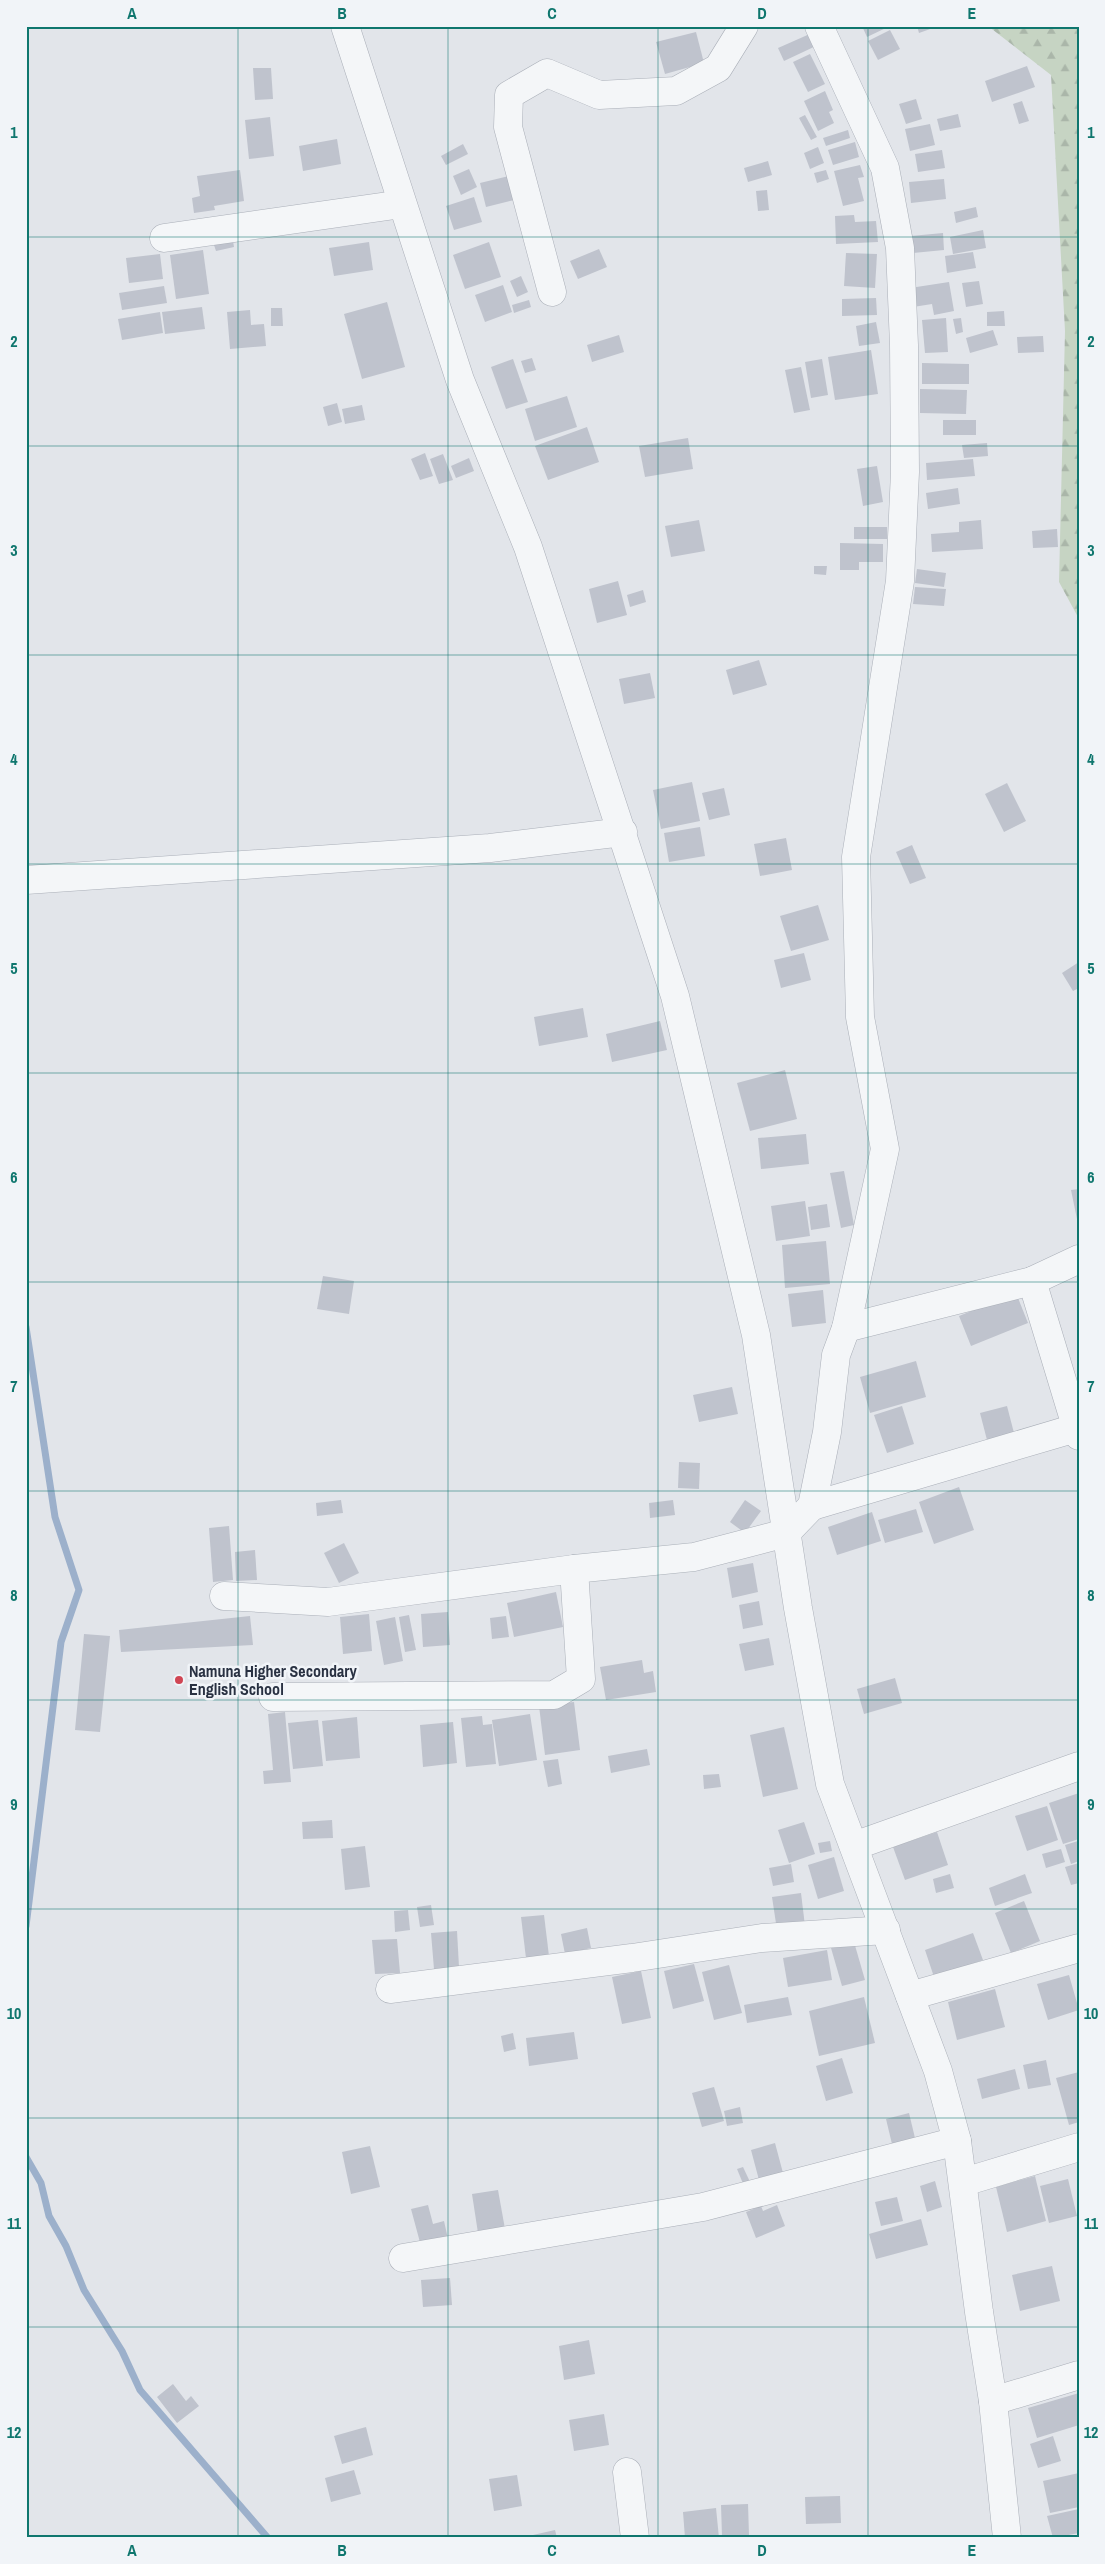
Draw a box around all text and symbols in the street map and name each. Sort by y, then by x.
text: A [127,2,137,24]
text: B [337,2,347,24]
text: C [547,2,557,24]
text: D [757,2,767,24]
text: E [968,2,977,24]
text: 1 [10,121,18,143]
text: 1 [1087,121,1095,143]
text: 2 [10,330,18,352]
text: 2 [1087,330,1095,352]
text: 3 [10,539,18,561]
text: 3 [1087,539,1095,561]
text: 4 [10,748,18,770]
text: 4 [1087,748,1095,770]
text: 5 [10,957,18,979]
text: 5 [1087,957,1095,979]
text: 6 [10,1166,18,1188]
text: 6 [1087,1166,1095,1188]
text: 7 [10,1375,18,1397]
text: 7 [1087,1375,1095,1397]
text: 8 [10,1584,18,1606]
text: 8 [1087,1584,1095,1606]
place label: Namuna Higher Secondary English School [189,1660,357,1700]
marker: Namuna Higher Secondary English School [173,1674,185,1686]
text: 9 [10,1793,18,1815]
text: 9 [1087,1793,1095,1815]
text: 10 [7,2002,21,2024]
text: 10 [1084,2002,1098,2024]
text: 11 [7,2212,22,2234]
text: 11 [1084,2212,1099,2234]
text: 12 [7,2421,21,2443]
text: 12 [1084,2421,1098,2443]
text: A [127,2539,137,2561]
text: B [337,2539,347,2561]
text: C [547,2539,557,2561]
text: D [757,2539,767,2561]
text: E [968,2539,977,2561]

